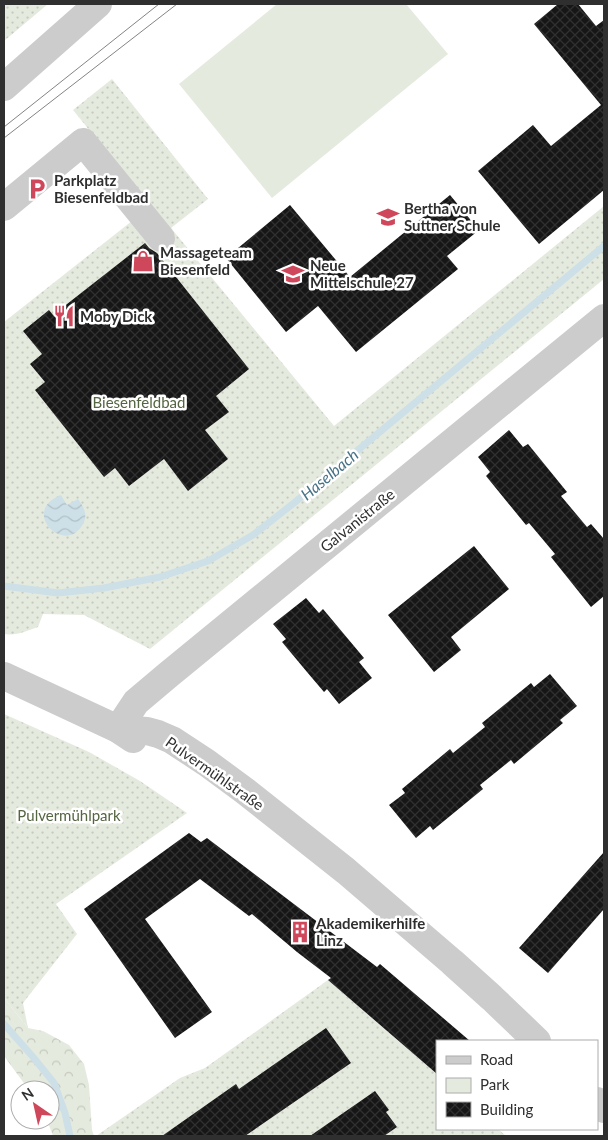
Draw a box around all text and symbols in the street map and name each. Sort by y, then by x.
place label: Parkplatz Biesenfeldbad [54,171,149,206]
parking icon: Parkplatz Biesenfeldbad [24,176,50,202]
place label: Bertha von Suttner Schule [404,199,501,234]
school or university icon: Bertha von Suttner Schule [375,204,401,230]
place label: Massageteam Biesenfeld [160,243,252,278]
shop icon: Massageteam Biesenfeld [130,248,156,274]
place label: Neue Mittelschule 27 [310,256,414,291]
school or university icon: Neue Mittelschule 27 [280,261,306,287]
restaurant icon: Moby Dick [51,303,77,329]
place label: Moby Dick [80,307,153,325]
park label: Biesenfeldbad [93,393,185,411]
water label: Haselbach [296,444,362,504]
street label: Galvanistraße [316,485,398,555]
street label: Pulvermühlstraße [162,732,268,814]
park label: Pulvermühlpark [17,806,121,824]
place label: Akademikerhilfe Linz [315,914,425,949]
building icon: Akademikerhilfe Linz [287,919,313,945]
legend [436,1040,598,1130]
text: Road [480,1050,513,1068]
text: Park [480,1075,510,1093]
north arrow [10,1080,60,1130]
text: N [18,1084,37,1104]
text: Building [480,1100,533,1118]

